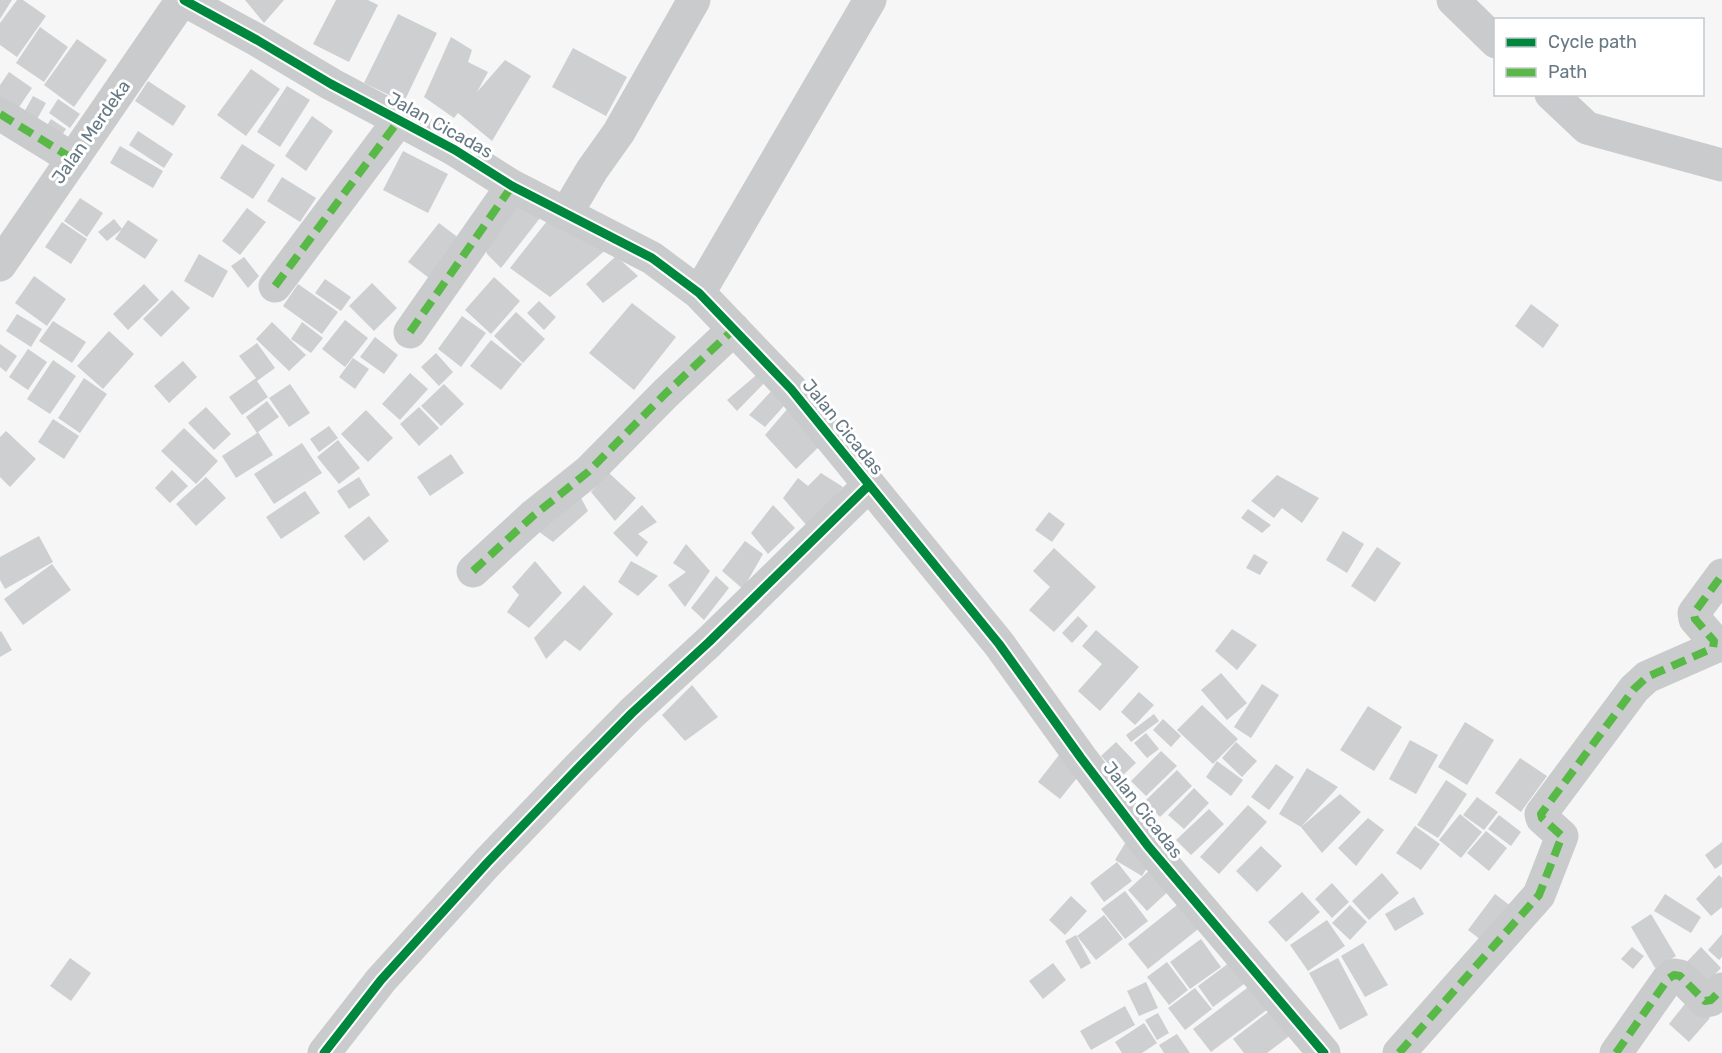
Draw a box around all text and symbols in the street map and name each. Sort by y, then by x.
legend [1494,18,1704,96]
text: Cycle path [1548,31,1637,53]
text: Path [1548,61,1587,83]
street label: Jalan Merdeka [47,76,135,188]
street label: Jalan Cicadas [384,87,496,163]
street label: Jalan Cicadas [798,375,888,479]
street label: Jalan Cicadas [1098,757,1188,863]

